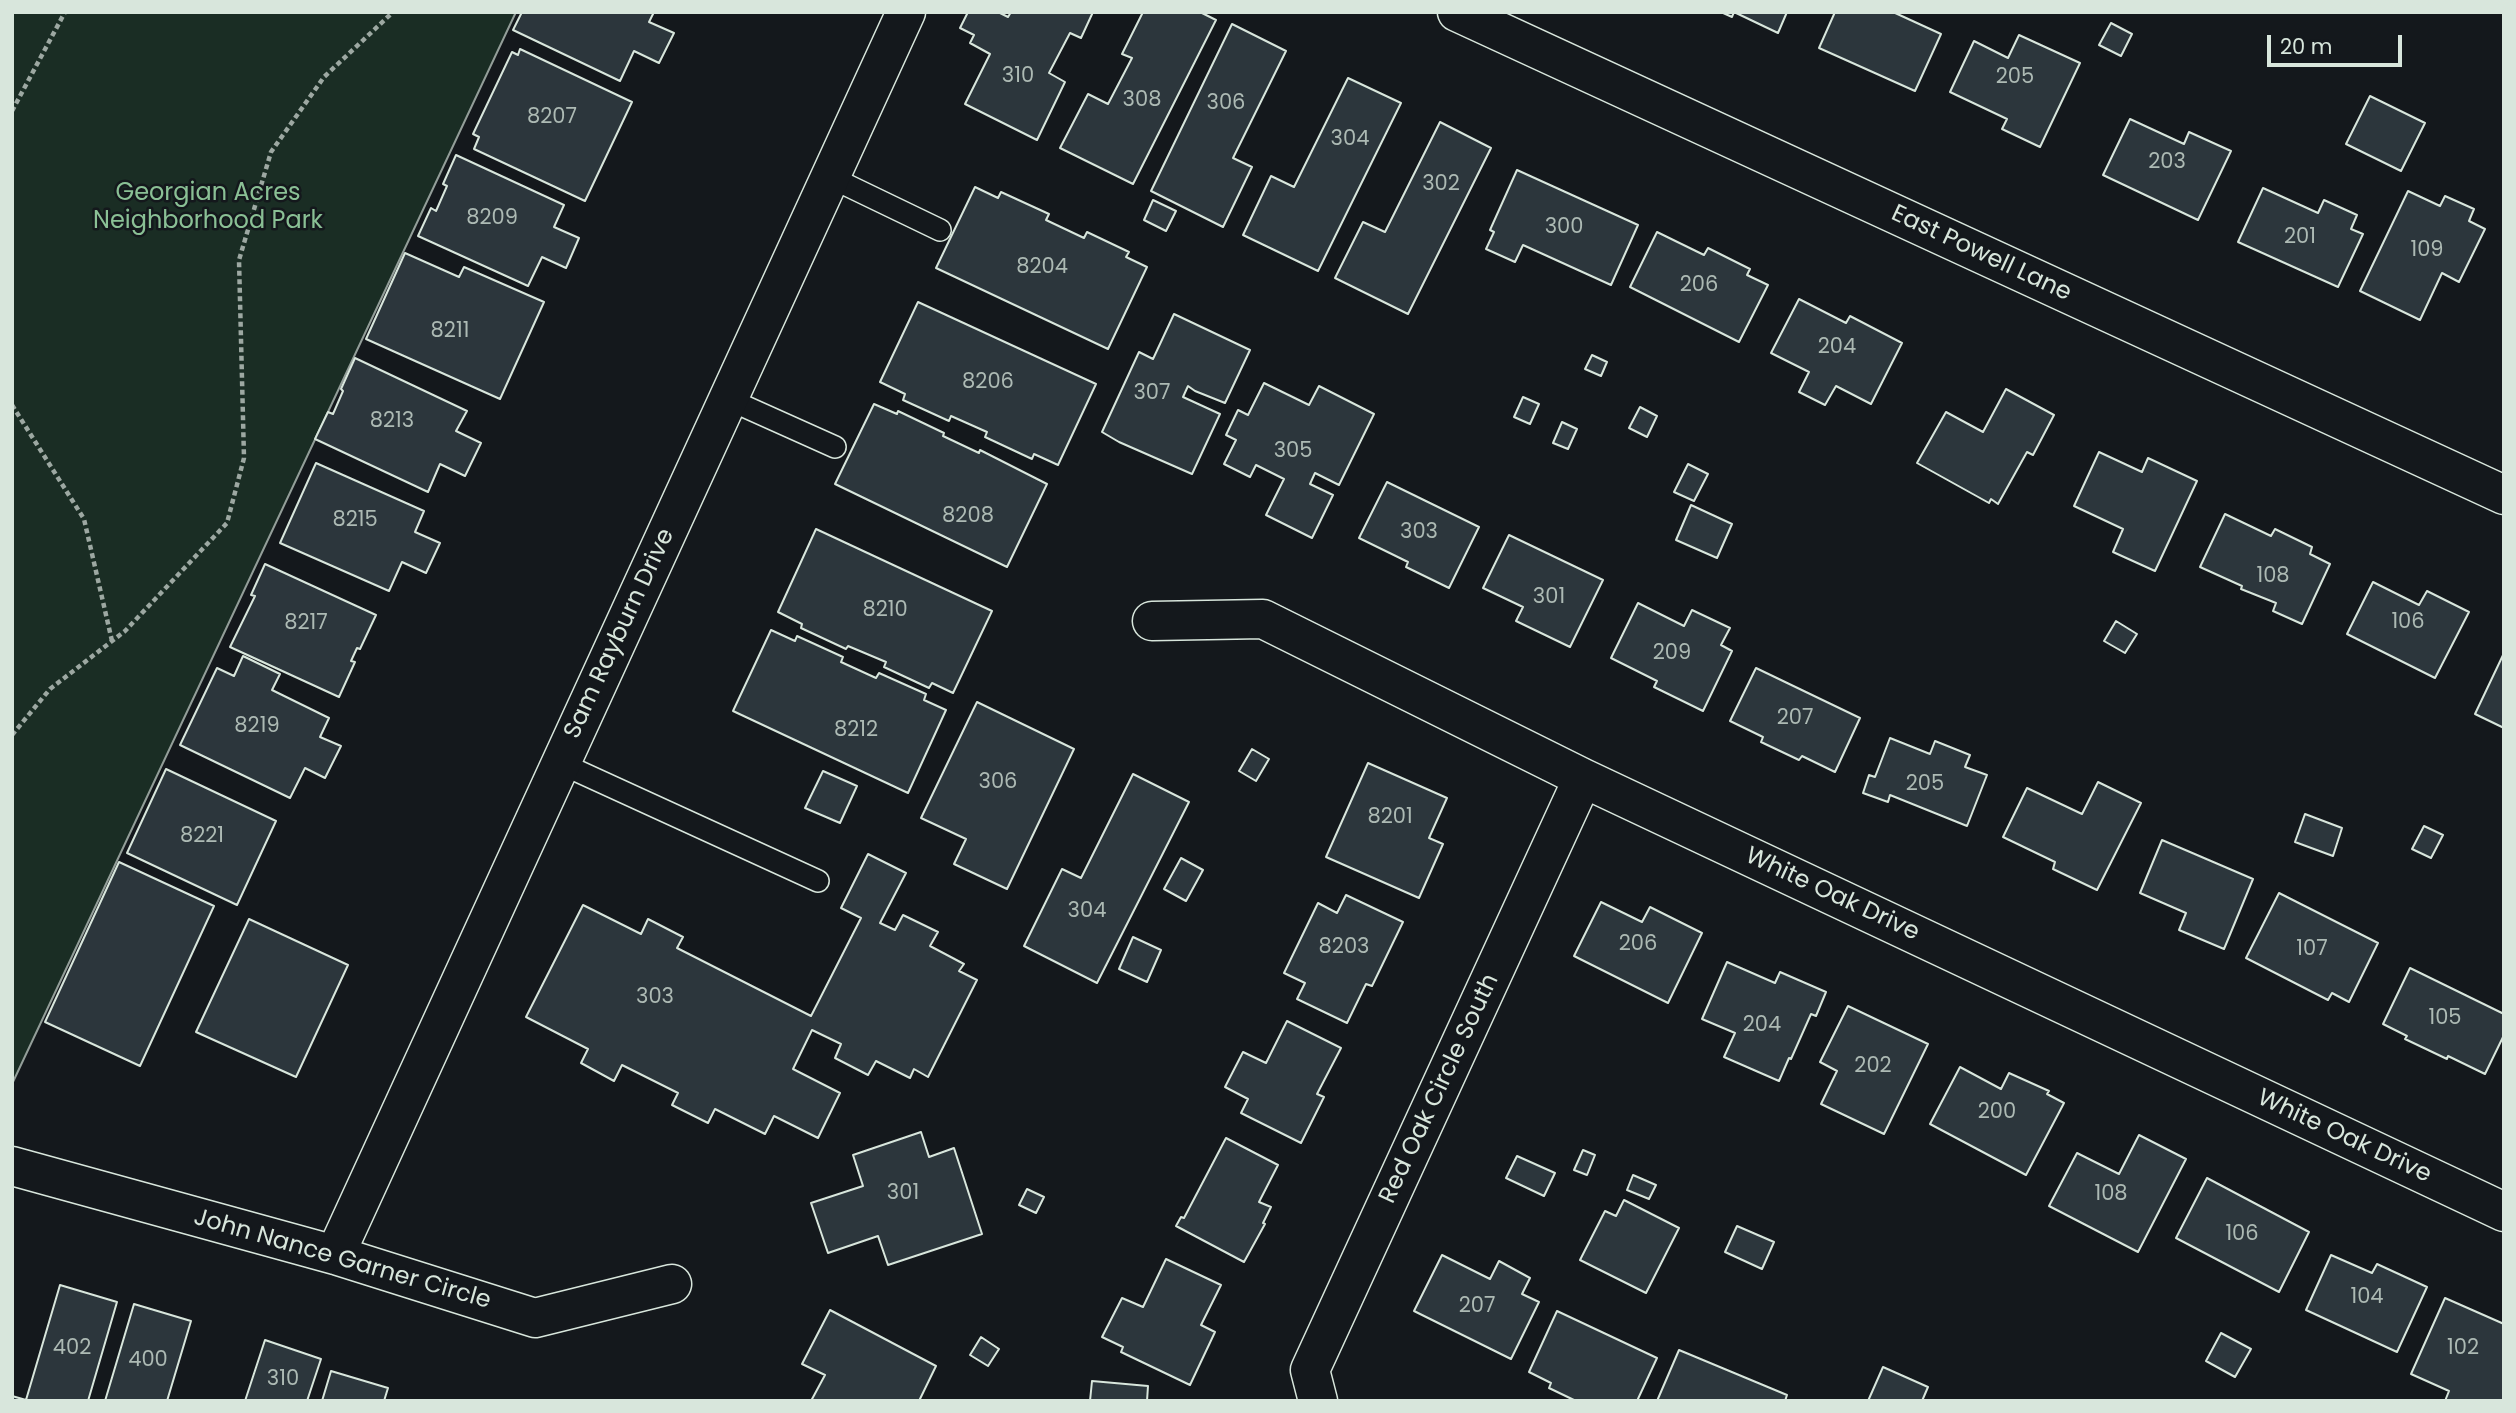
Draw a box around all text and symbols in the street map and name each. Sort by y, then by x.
scale bar [2271,21,2406,65]
text: 20 m [2280,32,2333,61]
house number: 310 [1002,64,1034,90]
house number: 205 [1996,65,2034,91]
house number: 308 [1123,88,1161,114]
house number: 306 [1207,91,1245,117]
house number: 8207 [527,105,577,131]
house number: 304 [1331,127,1369,153]
house number: 203 [2148,150,2186,176]
house number: 302 [1422,172,1460,198]
park label: Georgian Acres Neighborhood Park [93,180,323,236]
street label: East Powell Lane [1887,200,2075,308]
house number: 8209 [466,206,518,232]
house number: 300 [1545,215,1583,241]
house number: 201 [2284,225,2316,251]
house number: 109 [2410,238,2444,264]
house number: 8204 [1016,255,1068,281]
house number: 206 [1680,273,1718,299]
house number: 8211 [431,319,469,345]
house number: 204 [1818,335,1856,361]
house number: 8206 [962,370,1014,396]
house number: 307 [1133,381,1171,407]
house number: 8213 [370,409,414,435]
house number: 305 [1274,439,1312,465]
house number: 8208 [942,504,994,530]
house number: 8215 [332,508,378,534]
house number: 303 [1400,520,1438,546]
street label: Sam Rayburn Drive [559,524,681,744]
house number: 108 [2256,564,2290,590]
house number: 301 [1533,585,1565,611]
house number: 8210 [862,598,908,624]
house number: 106 [2391,610,2425,636]
house number: 8217 [284,611,328,637]
house number: 209 [1653,641,1691,667]
house number: 207 [1777,706,1813,732]
house number: 8219 [234,714,280,740]
house number: 8212 [834,718,878,744]
house number: 306 [979,770,1017,796]
house number: 205 [1906,772,1944,798]
house number: 8201 [1367,805,1413,831]
house number: 8221 [180,824,224,850]
street label: White Oak Drive [1740,842,1924,948]
house number: 304 [1068,899,1106,925]
house number: 206 [1619,932,1657,958]
house number: 8203 [1319,935,1369,961]
house number: 107 [2296,937,2328,963]
street label: Red Oak Circle South [1374,970,1506,1208]
house number: 303 [636,985,674,1011]
house number: 105 [2428,1006,2462,1032]
house number: 204 [1743,1013,1781,1039]
house number: 202 [1854,1054,1892,1080]
street label: White Oak Drive [2252,1084,2436,1190]
house number: 200 [1978,1100,2016,1126]
house number: 301 [887,1181,919,1207]
house number: 108 [2094,1182,2128,1208]
street label: John Nance Garner Circle [190,1204,494,1316]
house number: 106 [2225,1222,2259,1248]
house number: 104 [2350,1285,2384,1311]
house number: 207 [1459,1294,1495,1320]
house number: 402 [53,1336,91,1362]
house number: 102 [2447,1336,2479,1362]
house number: 400 [128,1348,168,1374]
house number: 310 [267,1367,299,1393]

